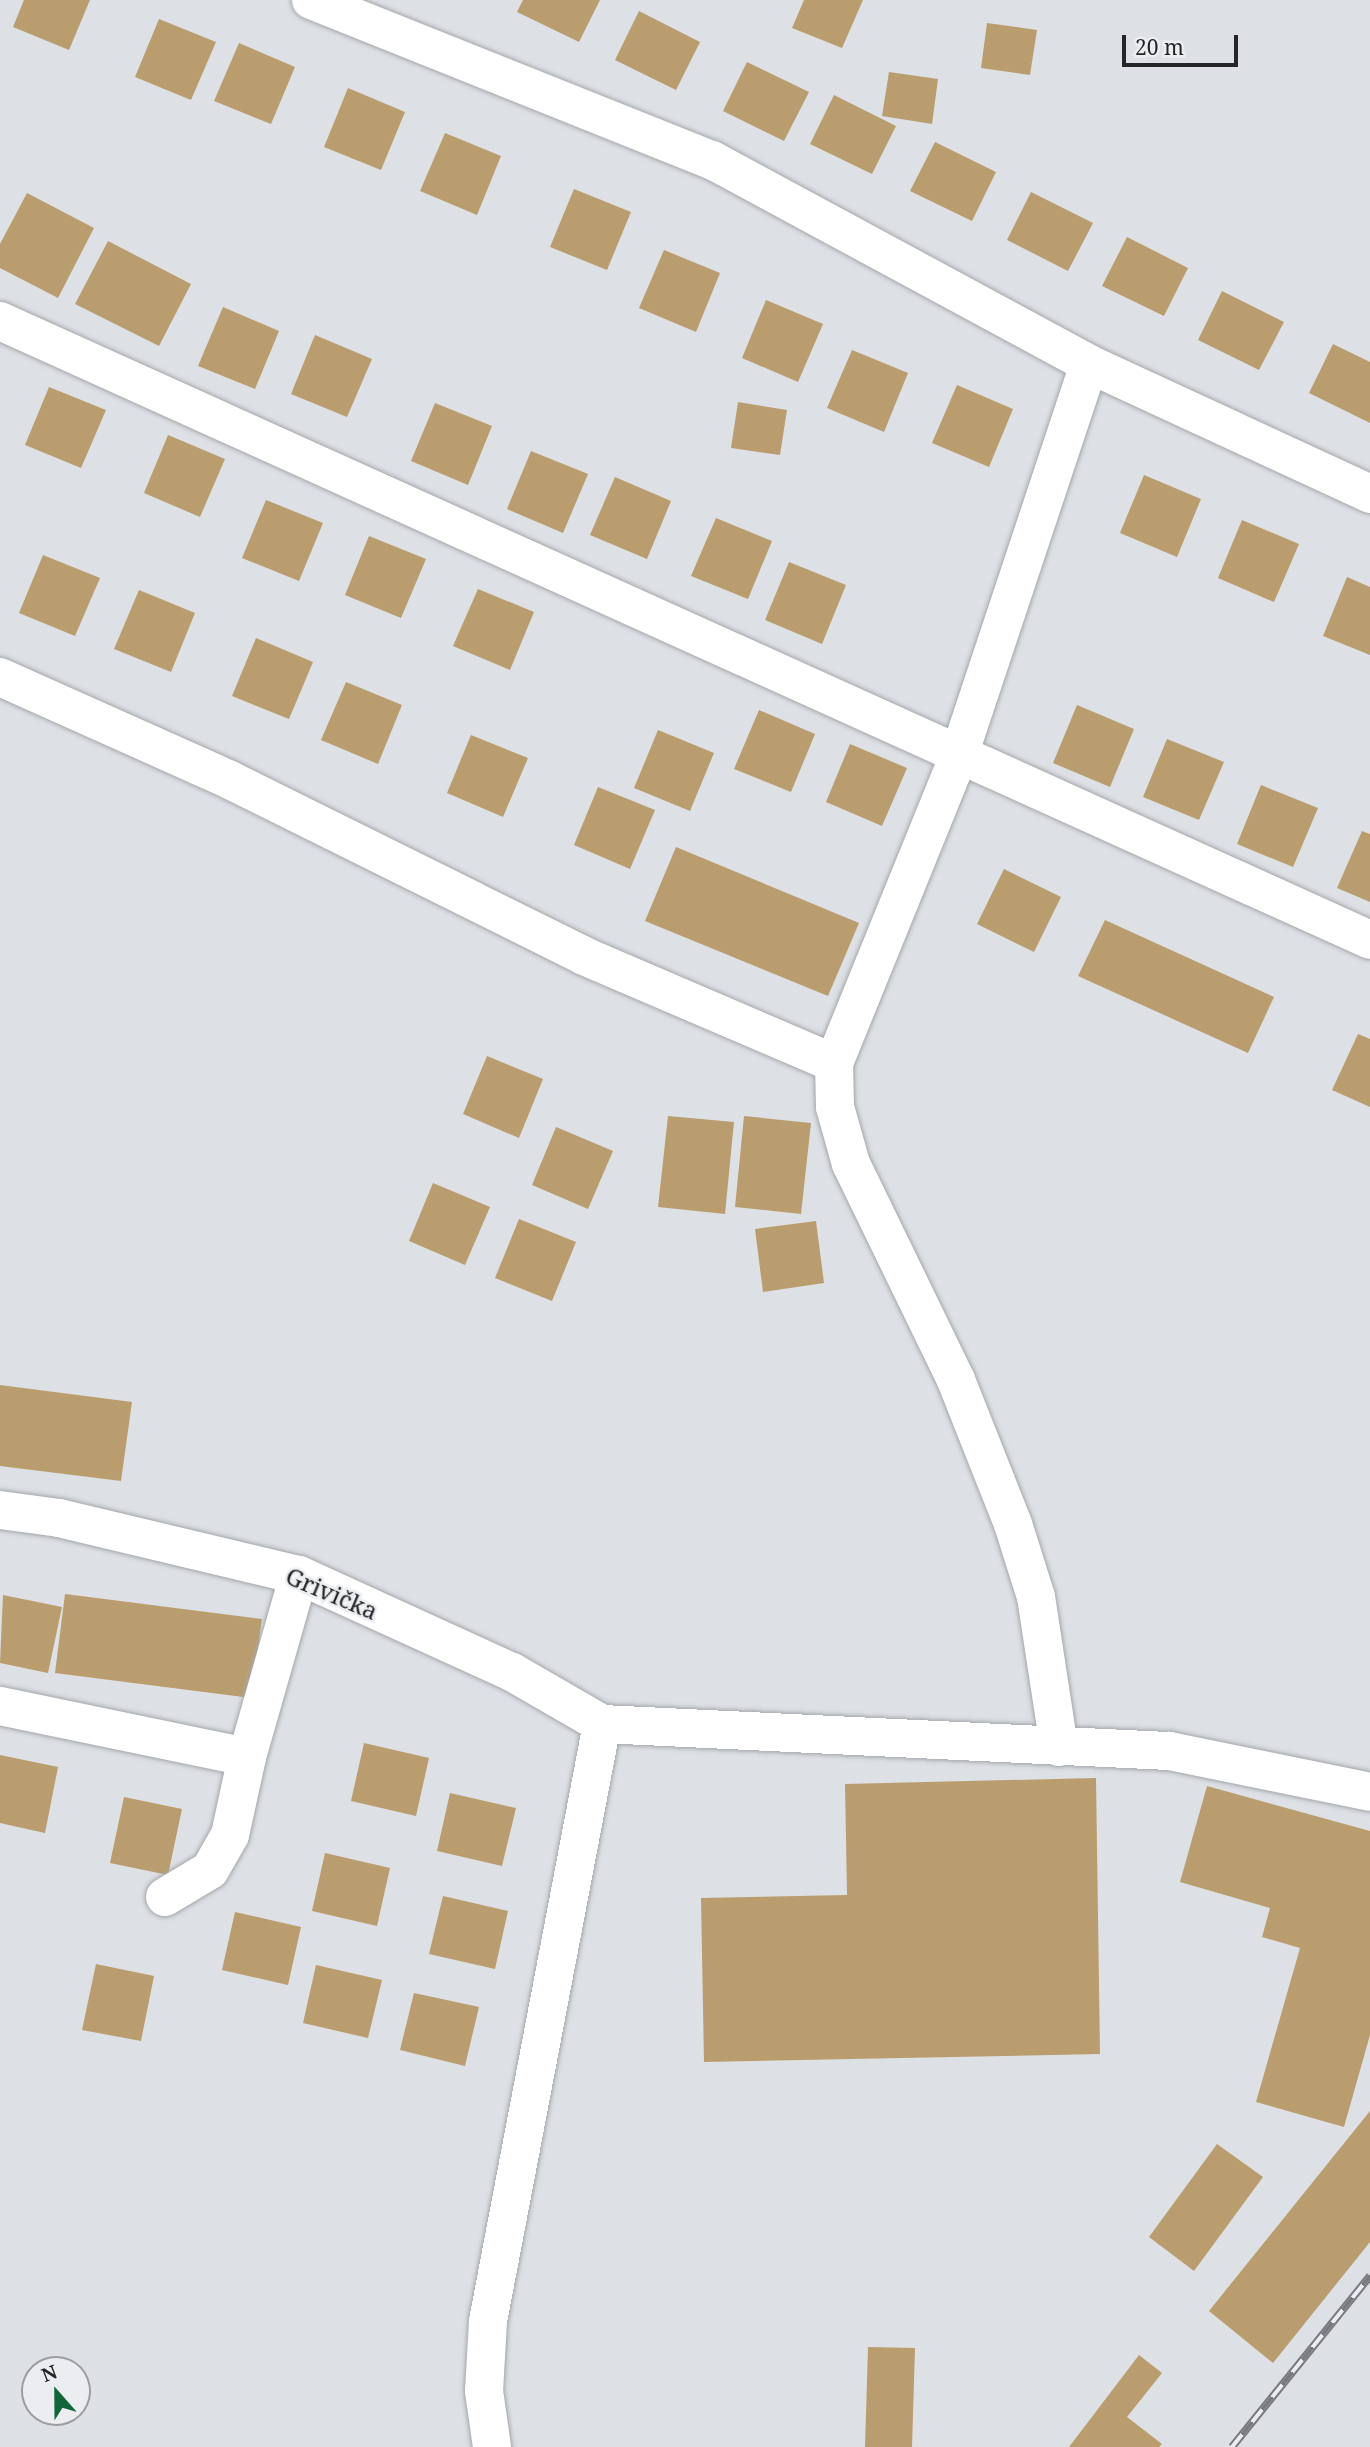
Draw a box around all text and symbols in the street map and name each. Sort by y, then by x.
scale bar [1125,21,1240,65]
text: 20 m [1135,33,1184,61]
street label: Grivička [282,1561,382,1625]
north arrow [21,2356,91,2426]
text: N [38,2358,61,2388]

